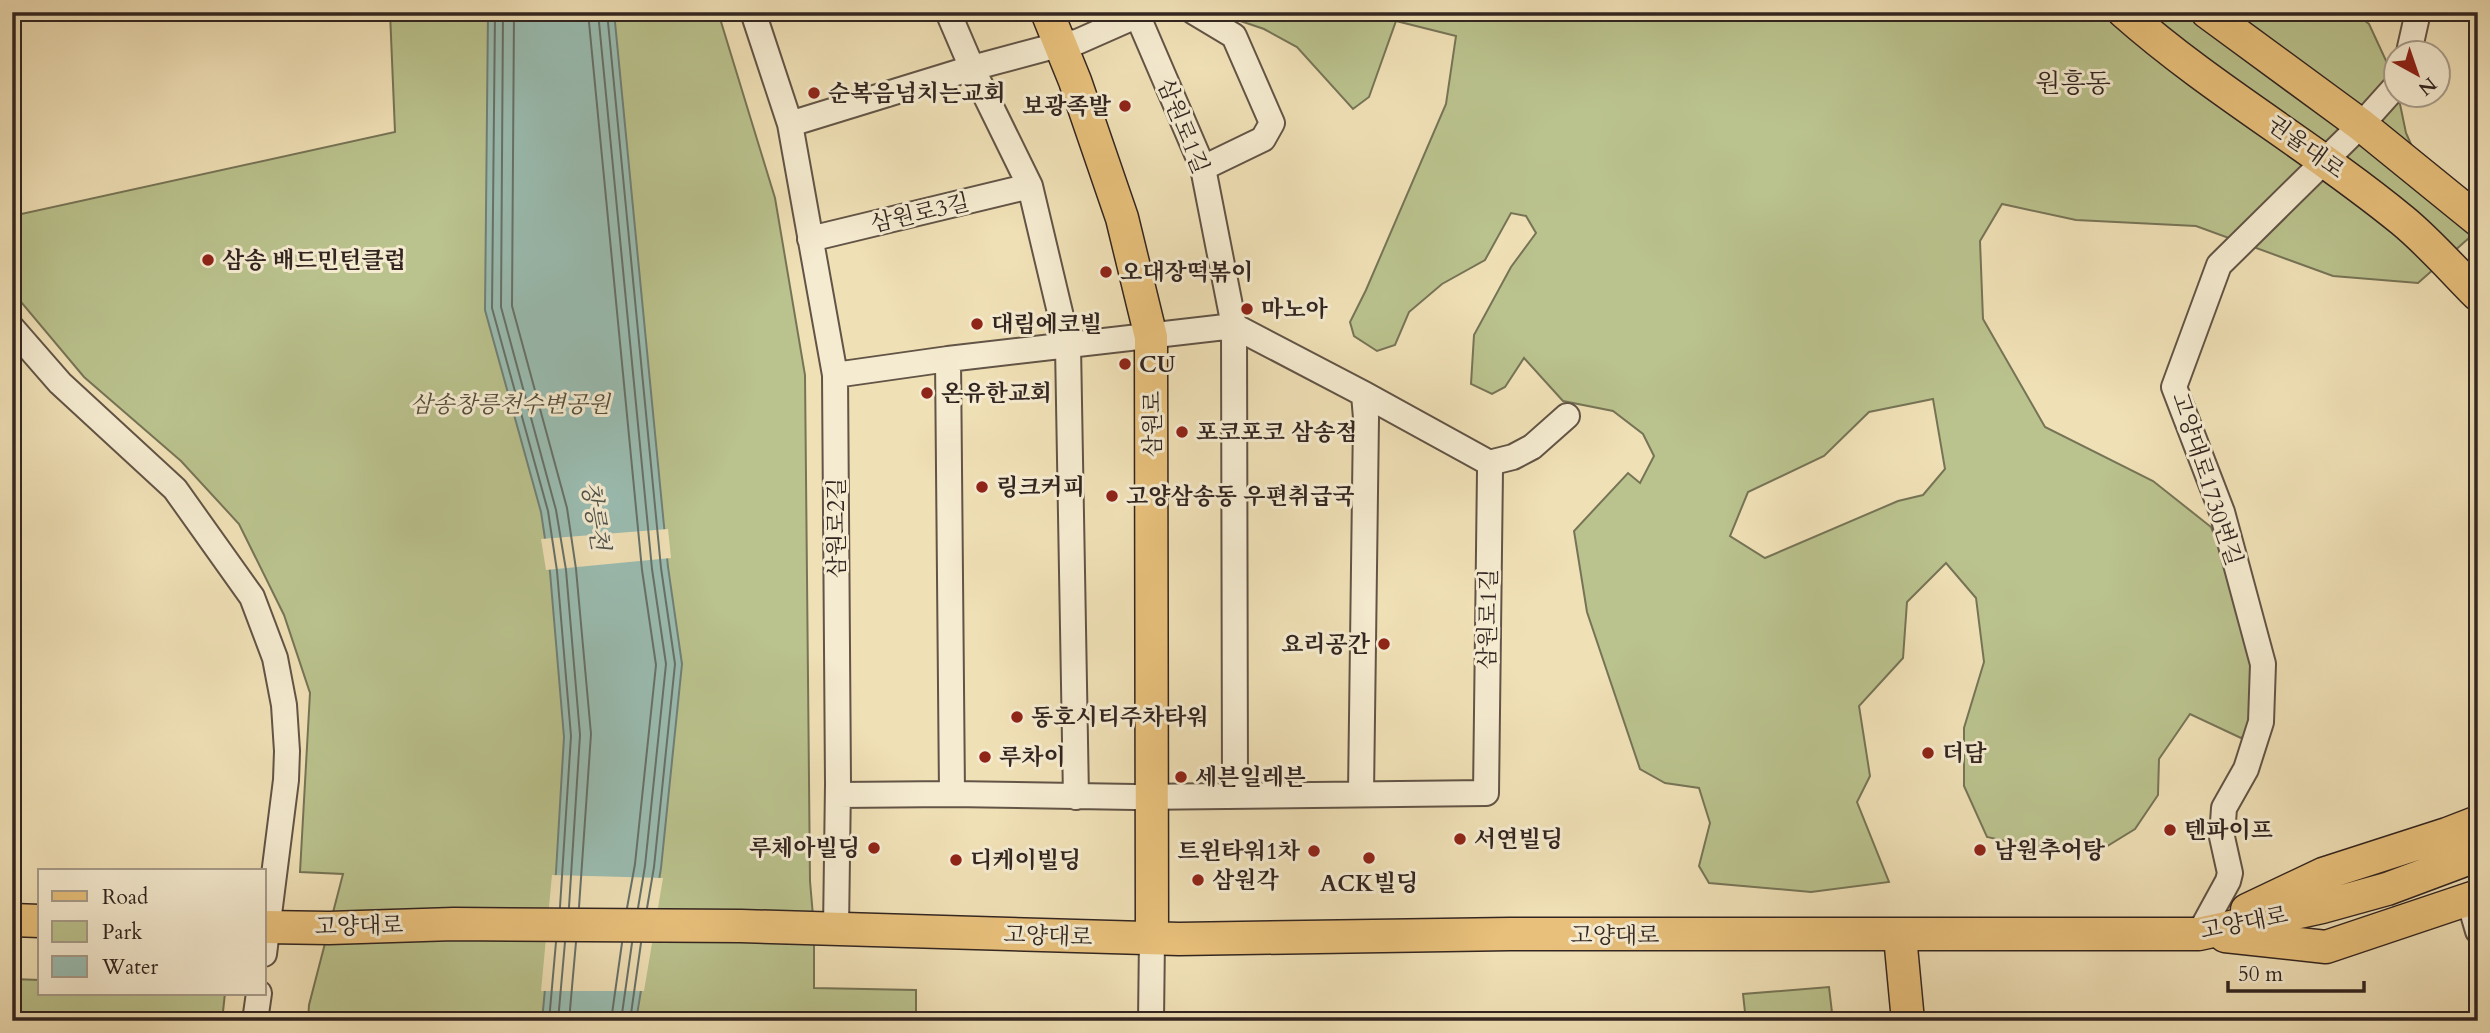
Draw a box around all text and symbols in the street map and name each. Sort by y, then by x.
north arrow [2382,38,2452,108]
district label: 원흥동 [2035,66,2111,101]
text: N [2412,71,2442,102]
street label: 삼원로1길 [1150,74,1216,178]
place label: 순복음넘치는교회 [828,78,1006,109]
marker: 순복음넘치는교회 [806,85,822,101]
place label: 보광족발 [1022,91,1112,122]
marker: 보광족발 [1117,98,1133,114]
street label: 권율대로 [2261,108,2351,186]
street label: 삼원로3길 [867,187,973,239]
place label: 삼송 배드민턴클럽 [222,245,406,276]
marker: 삼송 배드민턴클럽 [200,252,216,268]
place label: 오대장떡볶이 [1120,257,1253,288]
marker: 오대장떡볶이 [1098,264,1114,280]
place label: 마노아 [1261,294,1328,325]
marker: 마노아 [1239,301,1255,317]
place label: 대림에코빌 [991,309,1102,340]
marker: 대림에코빌 [969,316,985,332]
place label: CU [1139,349,1176,380]
marker: CU [1117,356,1133,372]
place label: 온유한교회 [941,378,1052,409]
marker: 온유한교회 [919,385,935,401]
street label: 고양대로1730번길 [2164,388,2250,570]
park label: 삼송창릉천수변공원 [410,389,612,420]
street label: 삼원로 [1137,391,1168,457]
place label: 포코포코 삼송점 [1196,417,1358,448]
marker: 포코포코 삼송점 [1174,424,1190,440]
place label: 링크커피 [996,472,1085,503]
street label: 삼원로2길 [821,478,852,578]
water label: 창릉천 [573,479,617,555]
marker: 링크커피 [974,479,990,495]
place label: 고양삼송동 우편취급국 [1126,481,1354,512]
marker: 고양삼송동 우편취급국 [1104,488,1120,504]
street label: 삼원로1길 [1472,568,1504,670]
place label: 요리공간 [1281,629,1371,660]
marker: 요리공간 [1376,636,1392,652]
place label: 동호시티주차타워 [1031,702,1209,733]
marker: 동호시티주차타워 [1009,709,1025,725]
place label: 더담 [1942,738,1987,769]
place label: 루차이 [999,742,1066,773]
marker: 더담 [1920,745,1936,761]
marker: 루차이 [977,749,993,765]
place label: 세븐일레븐 [1195,762,1306,793]
marker: 세븐일레븐 [1173,769,1189,785]
place label: 텐파이프 [2184,815,2273,846]
marker: 텐파이프 [2162,822,2178,838]
place label: 서연빌딩 [1474,824,1563,855]
marker: 서연빌딩 [1452,831,1468,847]
place label: 루체아빌딩 [749,833,860,864]
place label: 남원추어탕 [1994,835,2106,866]
place label: 트윈타워1차 [1177,836,1301,867]
marker: 루체아빌딩 [866,840,882,856]
marker: 남원추어탕 [1972,842,1988,858]
marker: 트윈타워1차 [1306,843,1322,859]
place label: 디케이빌딩 [970,845,1081,876]
marker: ACK빌딩 [1361,850,1377,866]
marker: 디케이빌딩 [948,852,964,868]
place label: 삼원각 [1212,865,1279,896]
place label: ACK빌딩 [1320,868,1418,899]
legend [38,869,266,995]
marker: 삼원각 [1190,872,1206,888]
text: Road [102,883,148,912]
street label: 고양대로 [2197,899,2291,947]
street label: 고양대로 [314,910,404,942]
text: Park [102,918,143,947]
street label: 고양대로 [1003,919,1093,953]
street label: 고양대로 [1571,920,1659,951]
scale bar [2228,949,2364,993]
text: Water [101,953,158,982]
text: 50 m [2238,960,2283,989]

